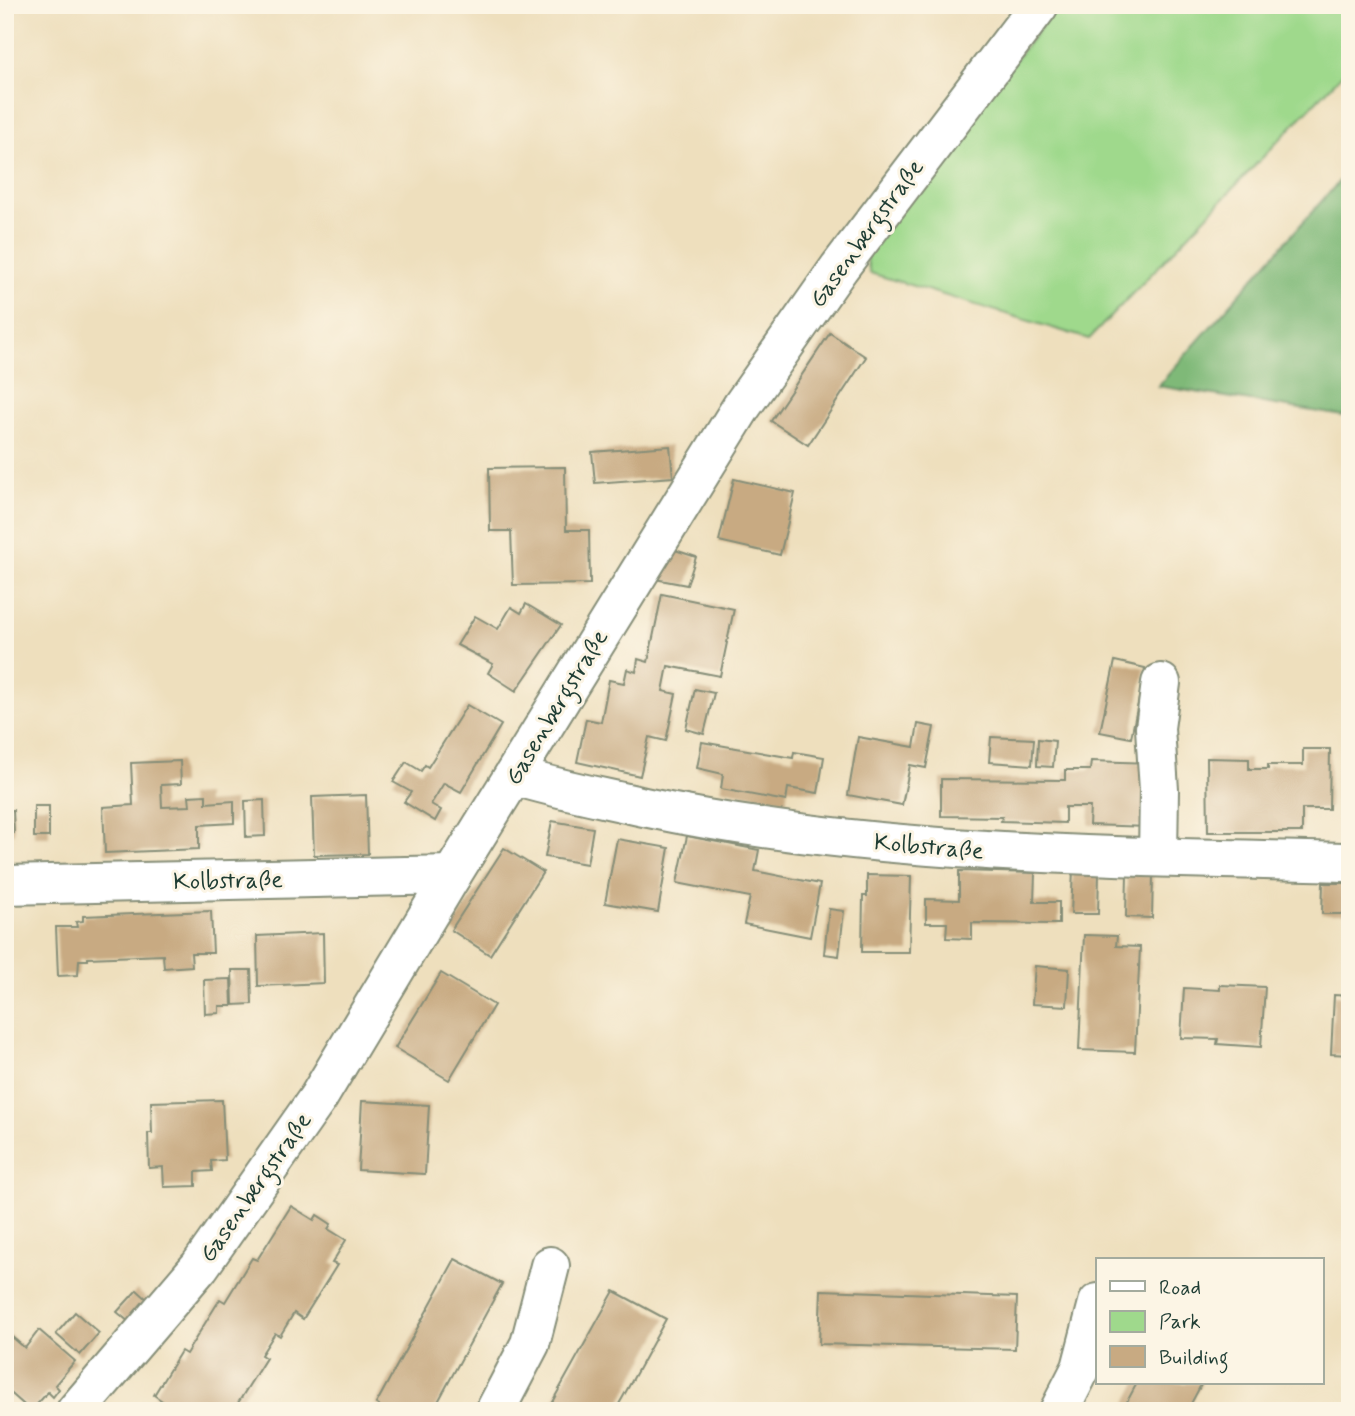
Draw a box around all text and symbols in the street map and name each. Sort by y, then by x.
street label: Gasenbergstraße [803,153,934,316]
street label: Gasenbergstraße [499,624,619,793]
street label: Kolbstraße [873,827,985,868]
street label: Kolbstraße [173,865,283,898]
street label: Gasenbergstraße [193,1107,322,1271]
legend [1096,1258,1324,1384]
text: Road [1159,1274,1201,1302]
text: Park [1159,1308,1201,1336]
text: Building [1159,1344,1229,1374]

